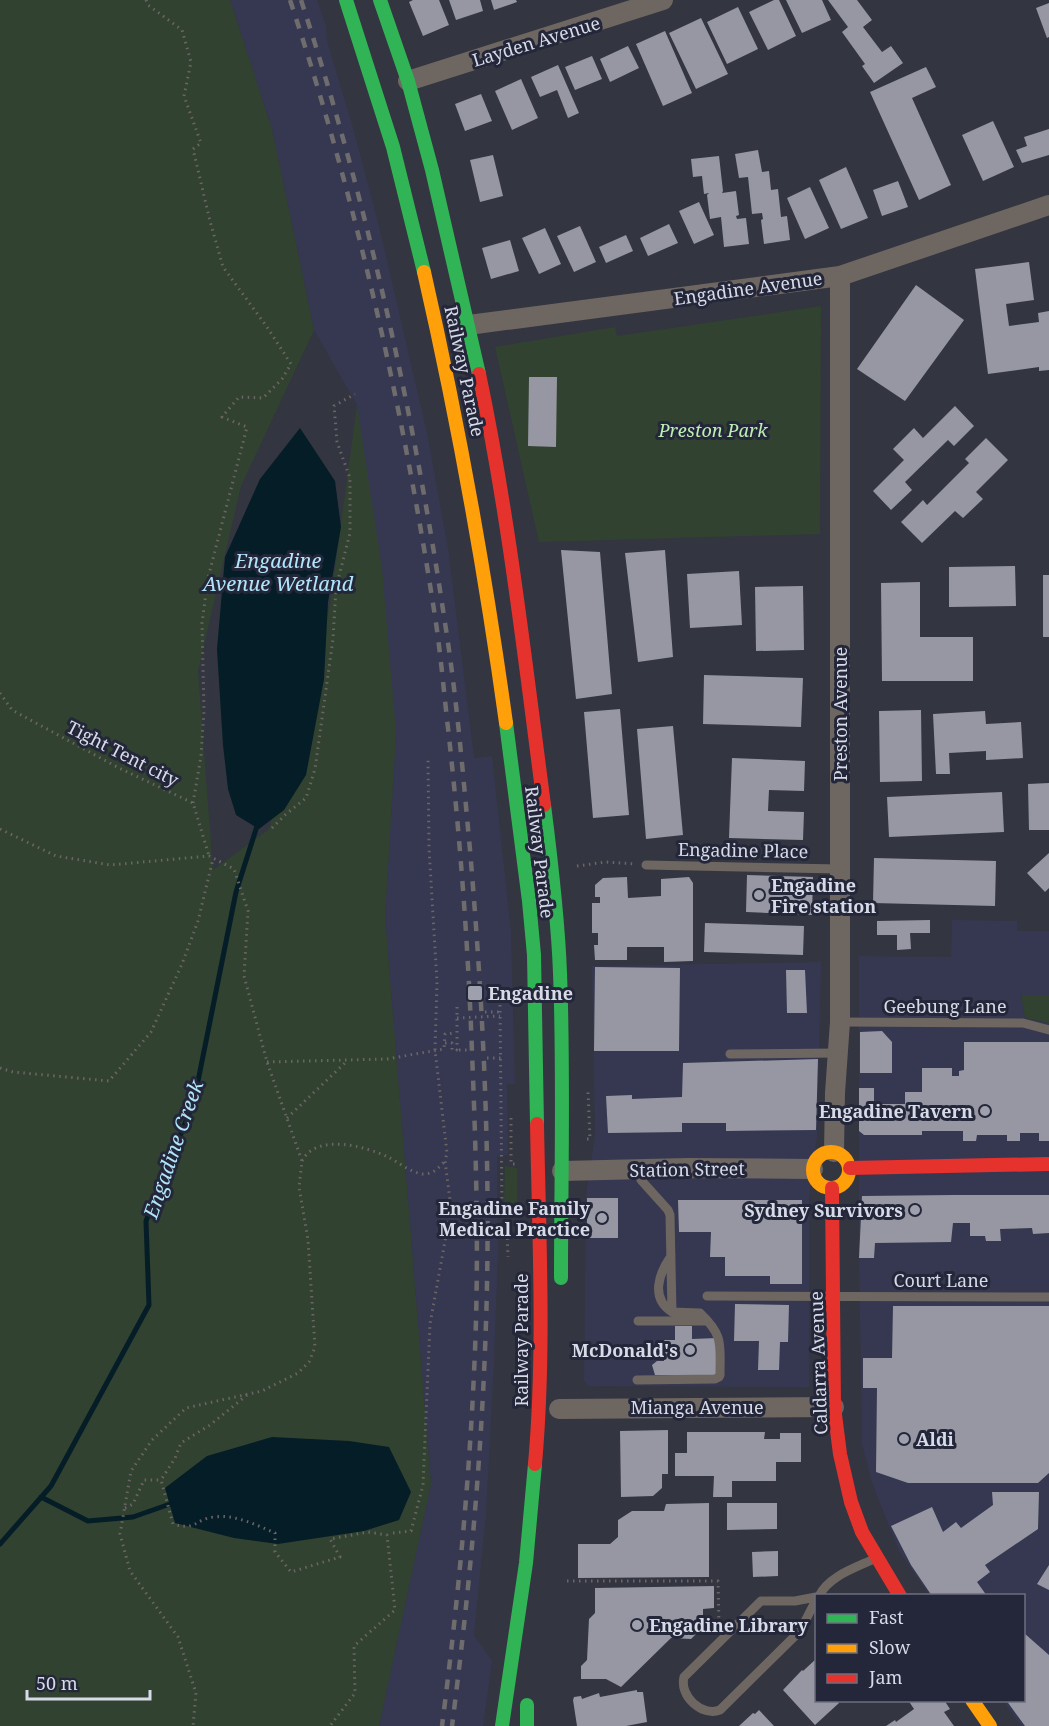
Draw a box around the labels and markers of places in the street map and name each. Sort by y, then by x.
place label: Engadine Fire station [771,873,876,918]
marker: Engadine Fire station [752,888,766,902]
place label: Engadine [488,981,573,1005]
marker: Engadine [466,984,484,1002]
place label: Engadine Tavern [819,1099,973,1123]
marker: Engadine Tavern [978,1104,992,1118]
place label: Engadine Family Medical Practice [438,1196,591,1241]
place label: Sydney Survivors [744,1198,903,1222]
marker: Sydney Survivors [908,1203,922,1217]
marker: Engadine Family Medical Practice [595,1211,609,1225]
place label: McDonald's [572,1338,678,1362]
marker: McDonald's [683,1343,697,1357]
place label: Aldi [916,1427,955,1451]
marker: Aldi [897,1432,911,1446]
place label: Engadine Library [649,1613,809,1637]
marker: Engadine Library [630,1618,644,1632]

